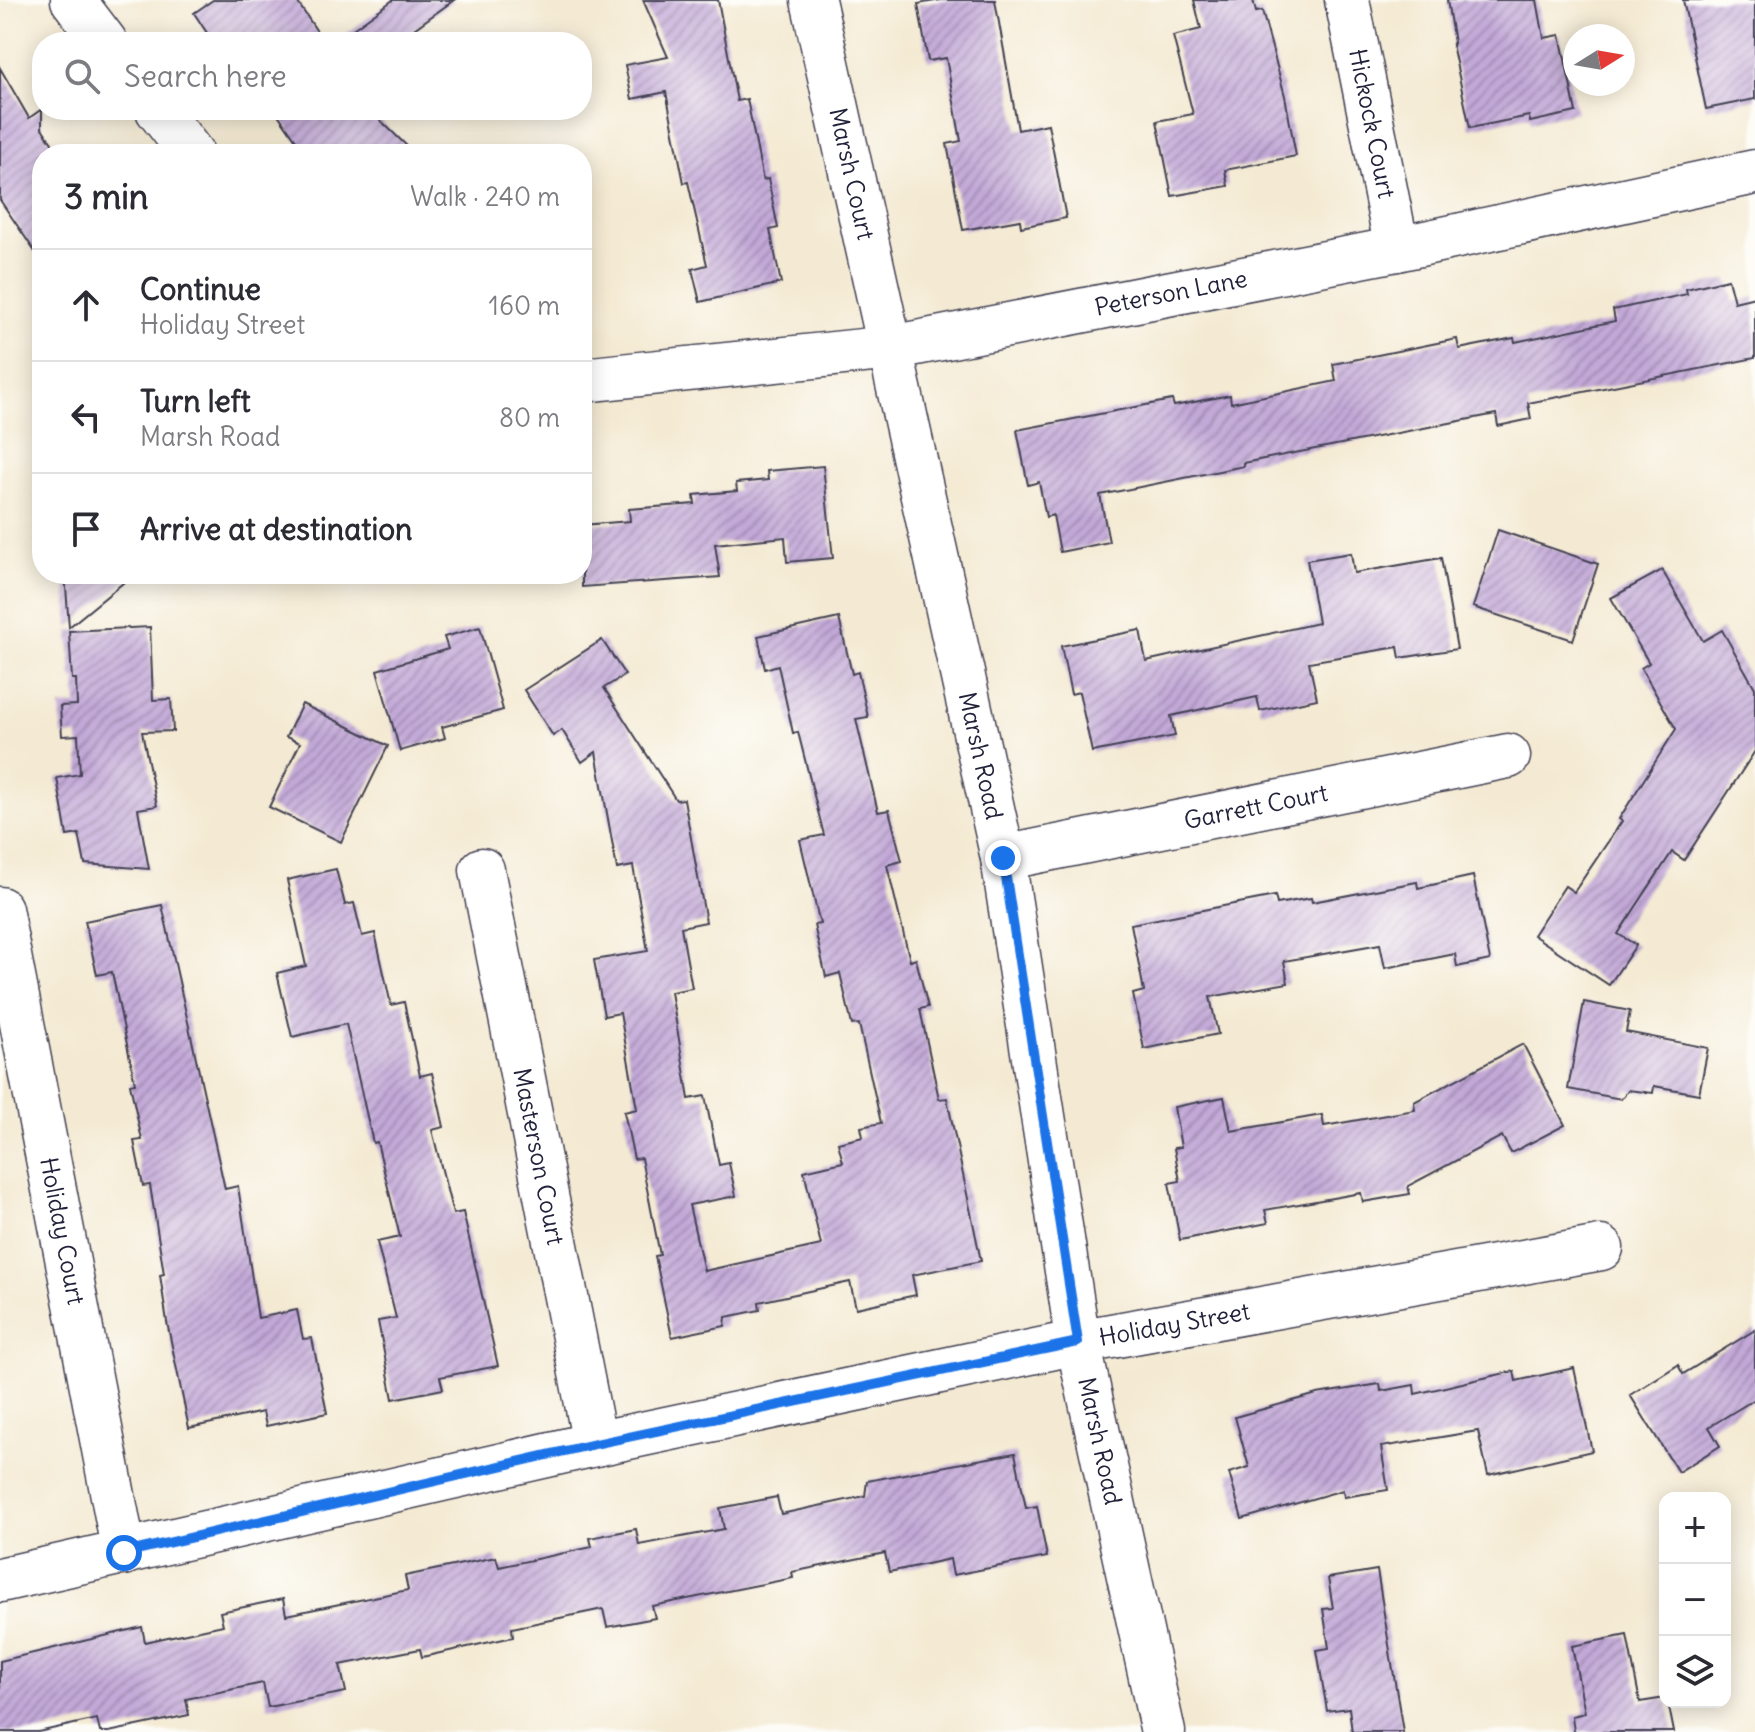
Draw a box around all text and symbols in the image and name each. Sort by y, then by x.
north arrow [1563,24,1635,96]
search box [32,32,592,120]
street label: Hickock Court [1343,46,1402,201]
icon: search [60,54,104,98]
text: Search here [124,57,287,95]
street label: Marsh Court [823,105,882,242]
text: 3 min [64,175,149,218]
text: Walk · 240 m [410,180,560,213]
street label: Peterson Lane [1092,263,1250,322]
text: Continue [140,270,261,308]
icon: ahead [64,283,108,327]
text: 160 m [489,289,560,322]
text: Holiday Street [140,308,305,341]
text: Turn left [140,382,251,420]
icon: left [64,395,108,439]
text: 80 m [499,401,560,434]
text: Marsh Road [140,420,280,453]
icon: arrive [64,507,108,551]
text: Arrive at destination [140,510,412,548]
street label: Marsh Road [953,689,1010,822]
street label: Garrett Court [1181,777,1330,835]
route end [985,840,1021,876]
street label: Masterson Court [507,1065,571,1247]
street label: Holiday Court [34,1155,92,1307]
street label: Holiday Street [1096,1295,1252,1352]
street label: Marsh Road [1072,1374,1129,1507]
map controls [1659,1492,1731,1708]
button: + [1659,1492,1731,1564]
route start [106,1535,142,1571]
button: − [1659,1564,1731,1636]
button: layers [1659,1636,1731,1708]

